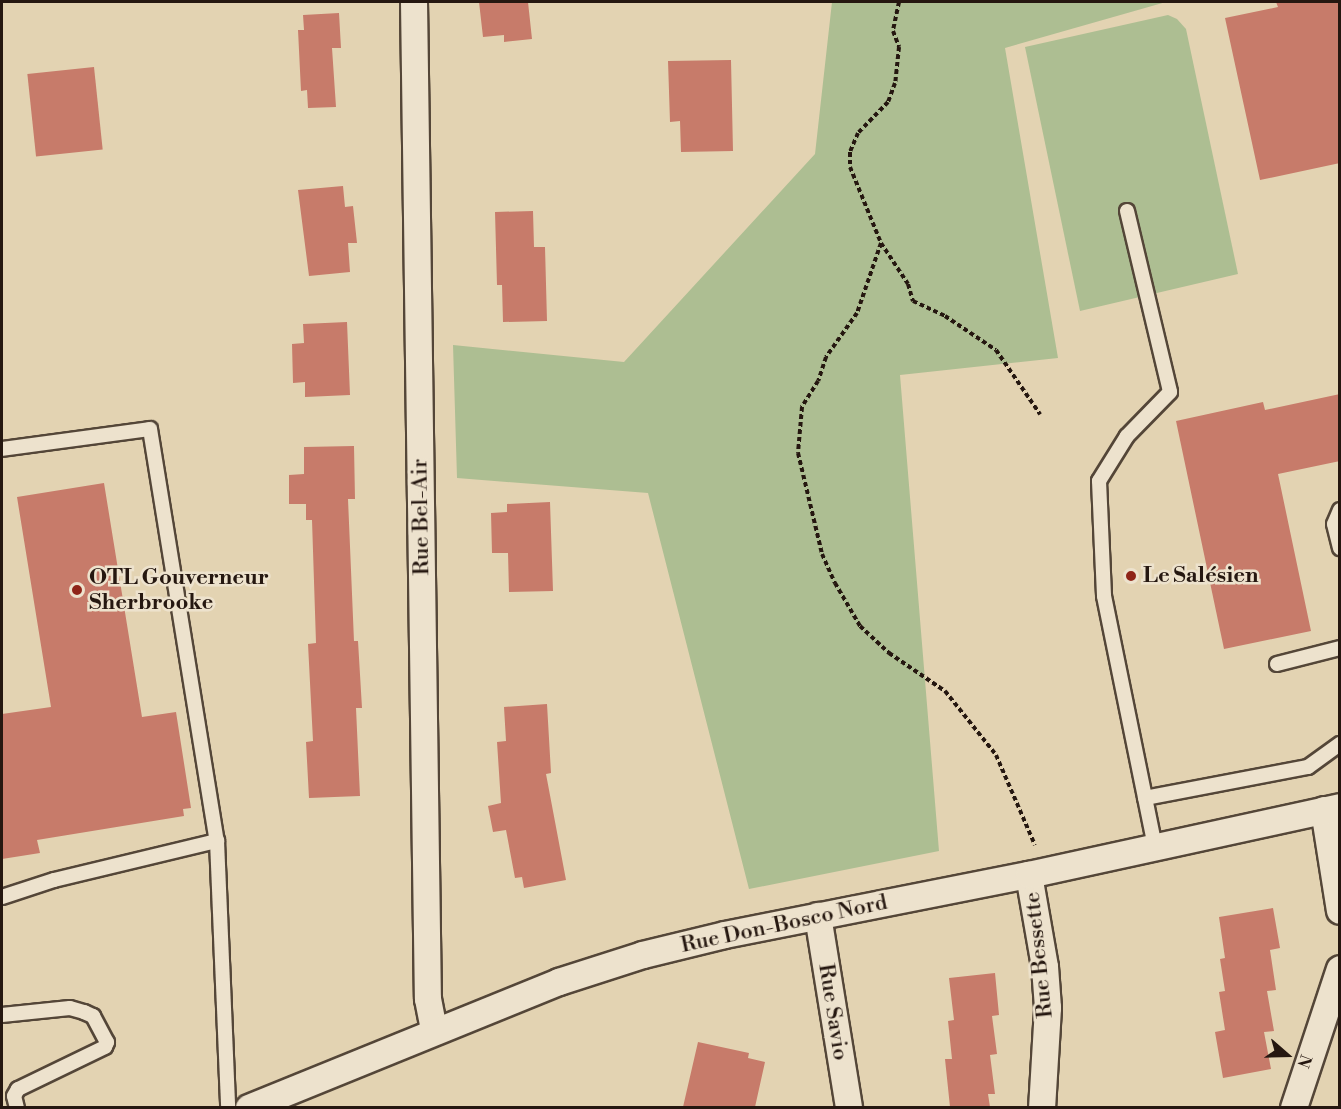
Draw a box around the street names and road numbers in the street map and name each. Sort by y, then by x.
street label: Rue Bel-Air [407,458,435,576]
street label: Rue Don-Bosco Nord [678,889,890,959]
street label: Rue Bessette [1019,891,1059,1019]
street label: Rue Savio [812,962,854,1062]

